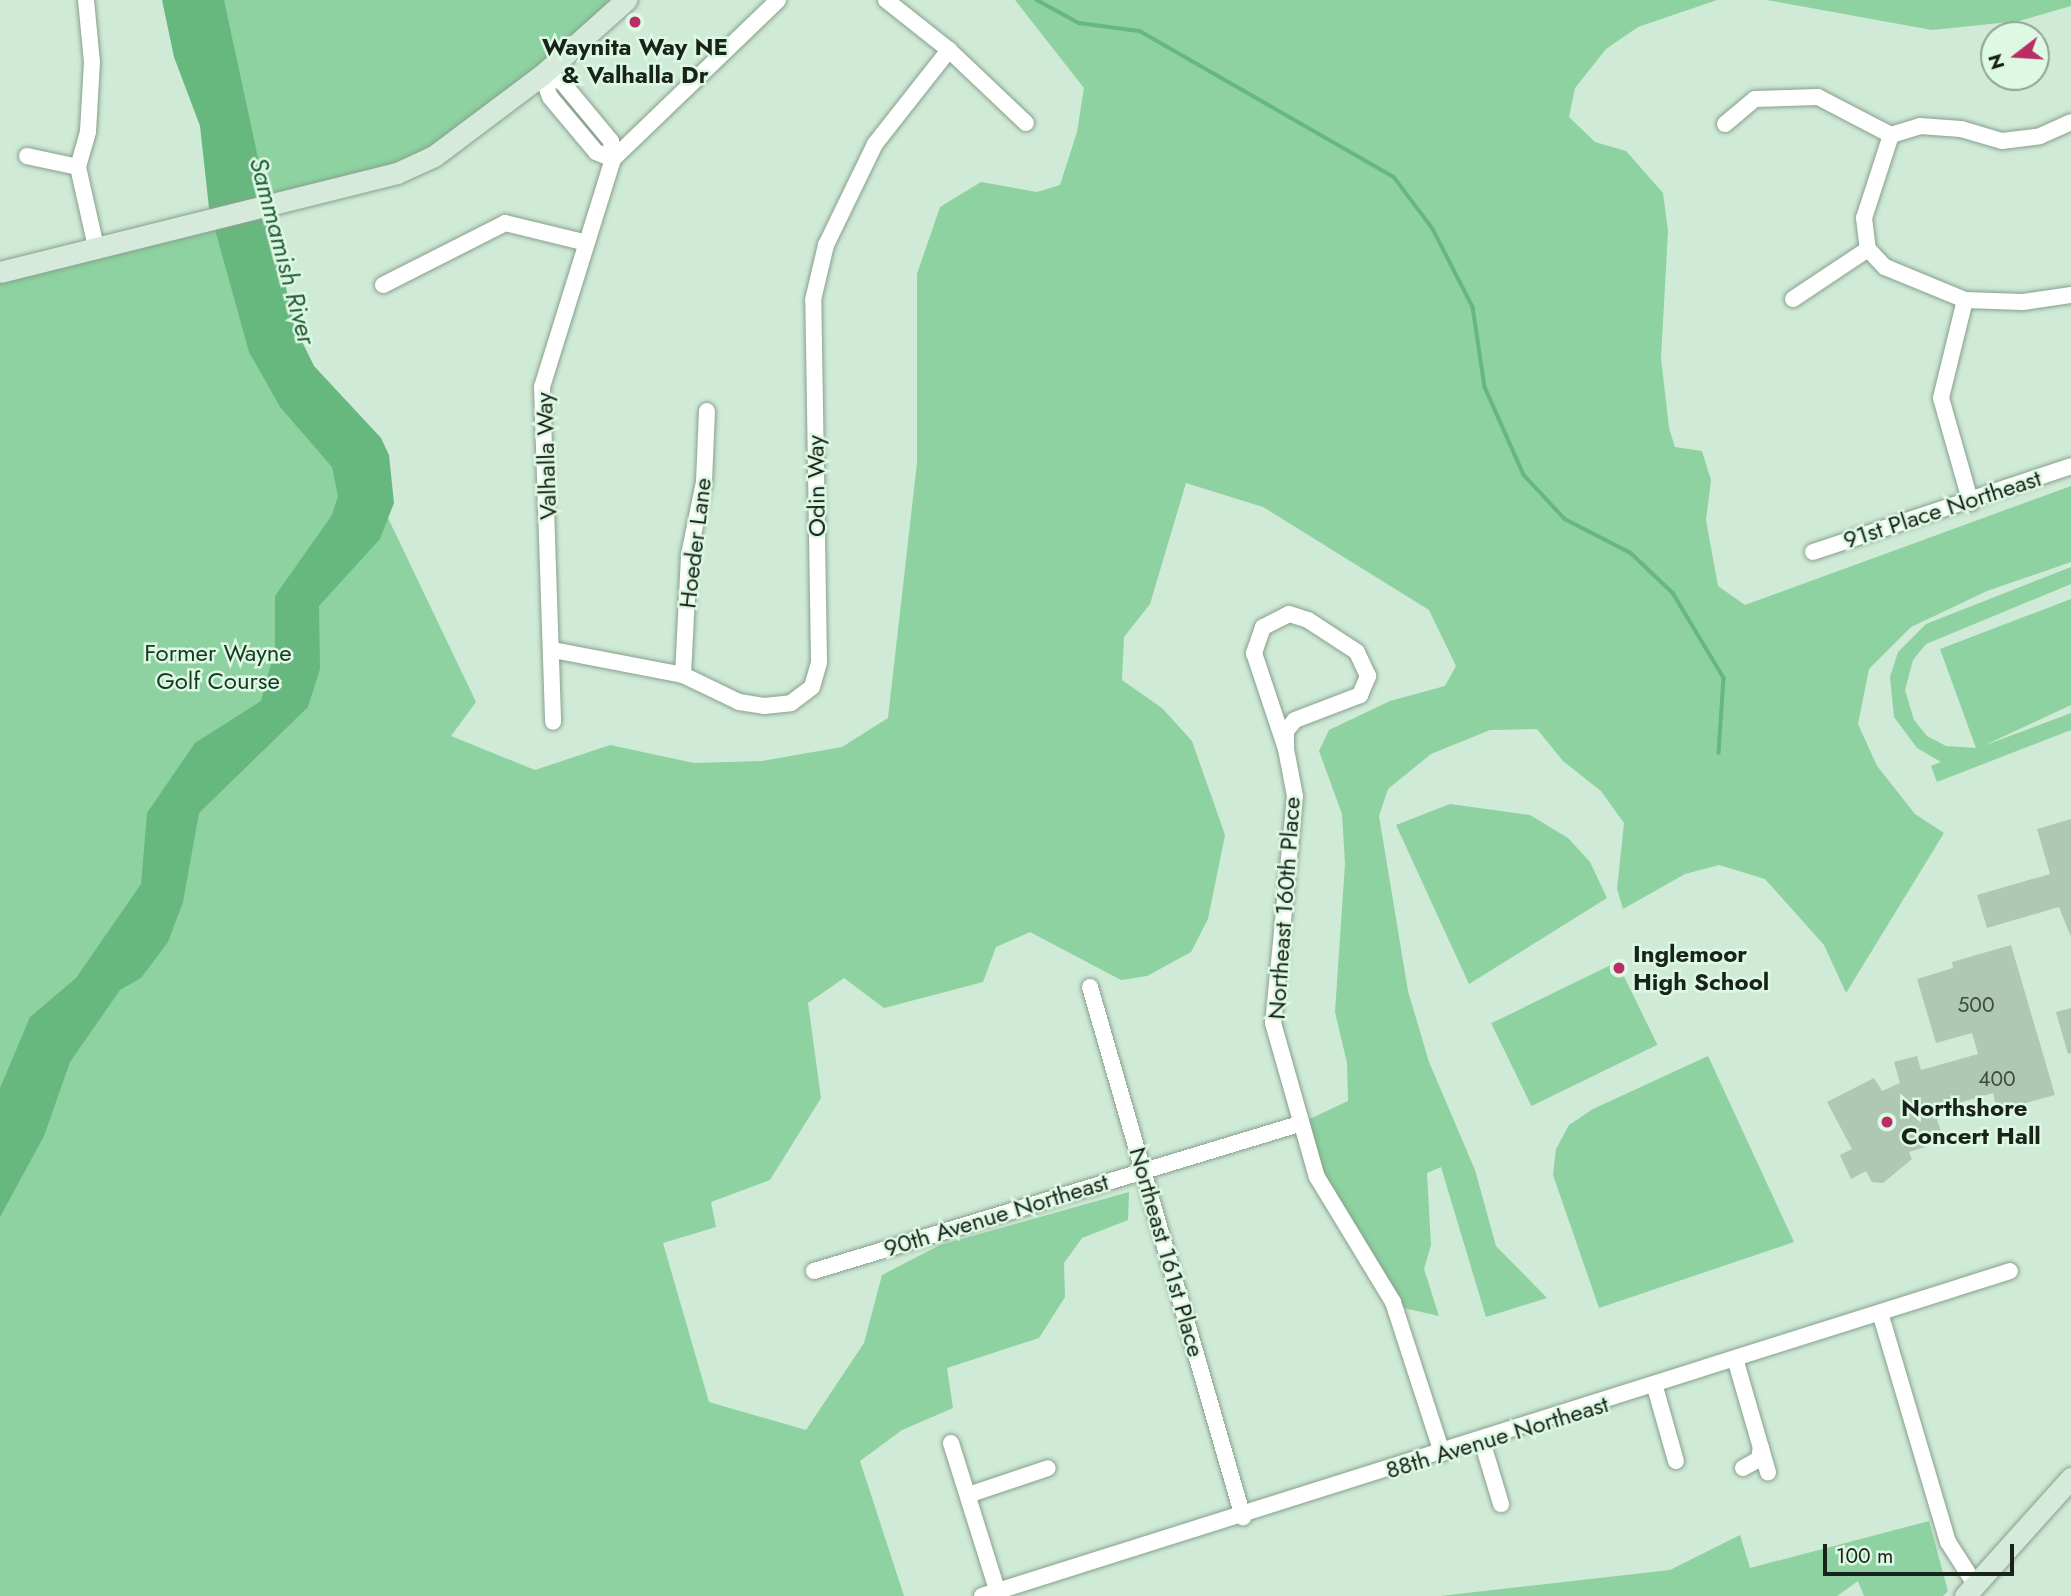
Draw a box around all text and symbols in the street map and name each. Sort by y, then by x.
marker: Waynita Way NE & Valhalla Dr [627,14,643,30]
north arrow [1980,21,2050,91]
place label: Waynita Way NE & Valhalla Dr [542,33,728,89]
text: N [1981,51,2011,73]
water label: Sammamish River [242,154,322,348]
street label: Valhalla Way [529,392,563,520]
street label: Odin Way [801,435,831,537]
street label: 91st Place Northeast [1840,463,2044,555]
street label: Hoeder Lane [673,476,717,610]
park label: Former Wayne Golf Course [144,639,292,695]
street label: Northeast 160th Place [1262,796,1306,1020]
place label: Inglemoor High School [1633,940,1769,996]
marker: Inglemoor High School [1611,960,1627,976]
house number: 500 [1957,992,1995,1018]
house number: 400 [1978,1066,2016,1092]
place label: Northshore Concert Hall [1901,1094,2041,1150]
marker: Northshore Concert Hall [1879,1114,1895,1130]
street label: Northeast 161st Place [1123,1144,1211,1360]
street label: 90th Avenue Northeast [880,1167,1112,1263]
street label: 88th Avenue Northeast [1382,1389,1612,1485]
scale bar [1826,1530,2017,1574]
text: 100 m [1836,1541,1893,1571]

